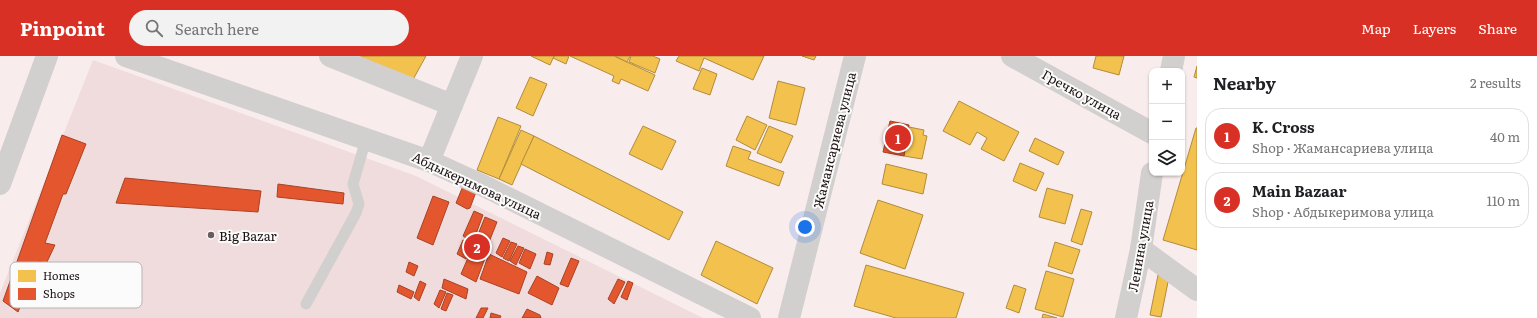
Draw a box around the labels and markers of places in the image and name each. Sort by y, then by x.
pin: 1 [885,123,911,153]
place label: Big Bazar [219,226,278,245]
marker: Big Bazar [206,230,216,240]
pin: 2 [464,232,490,262]

